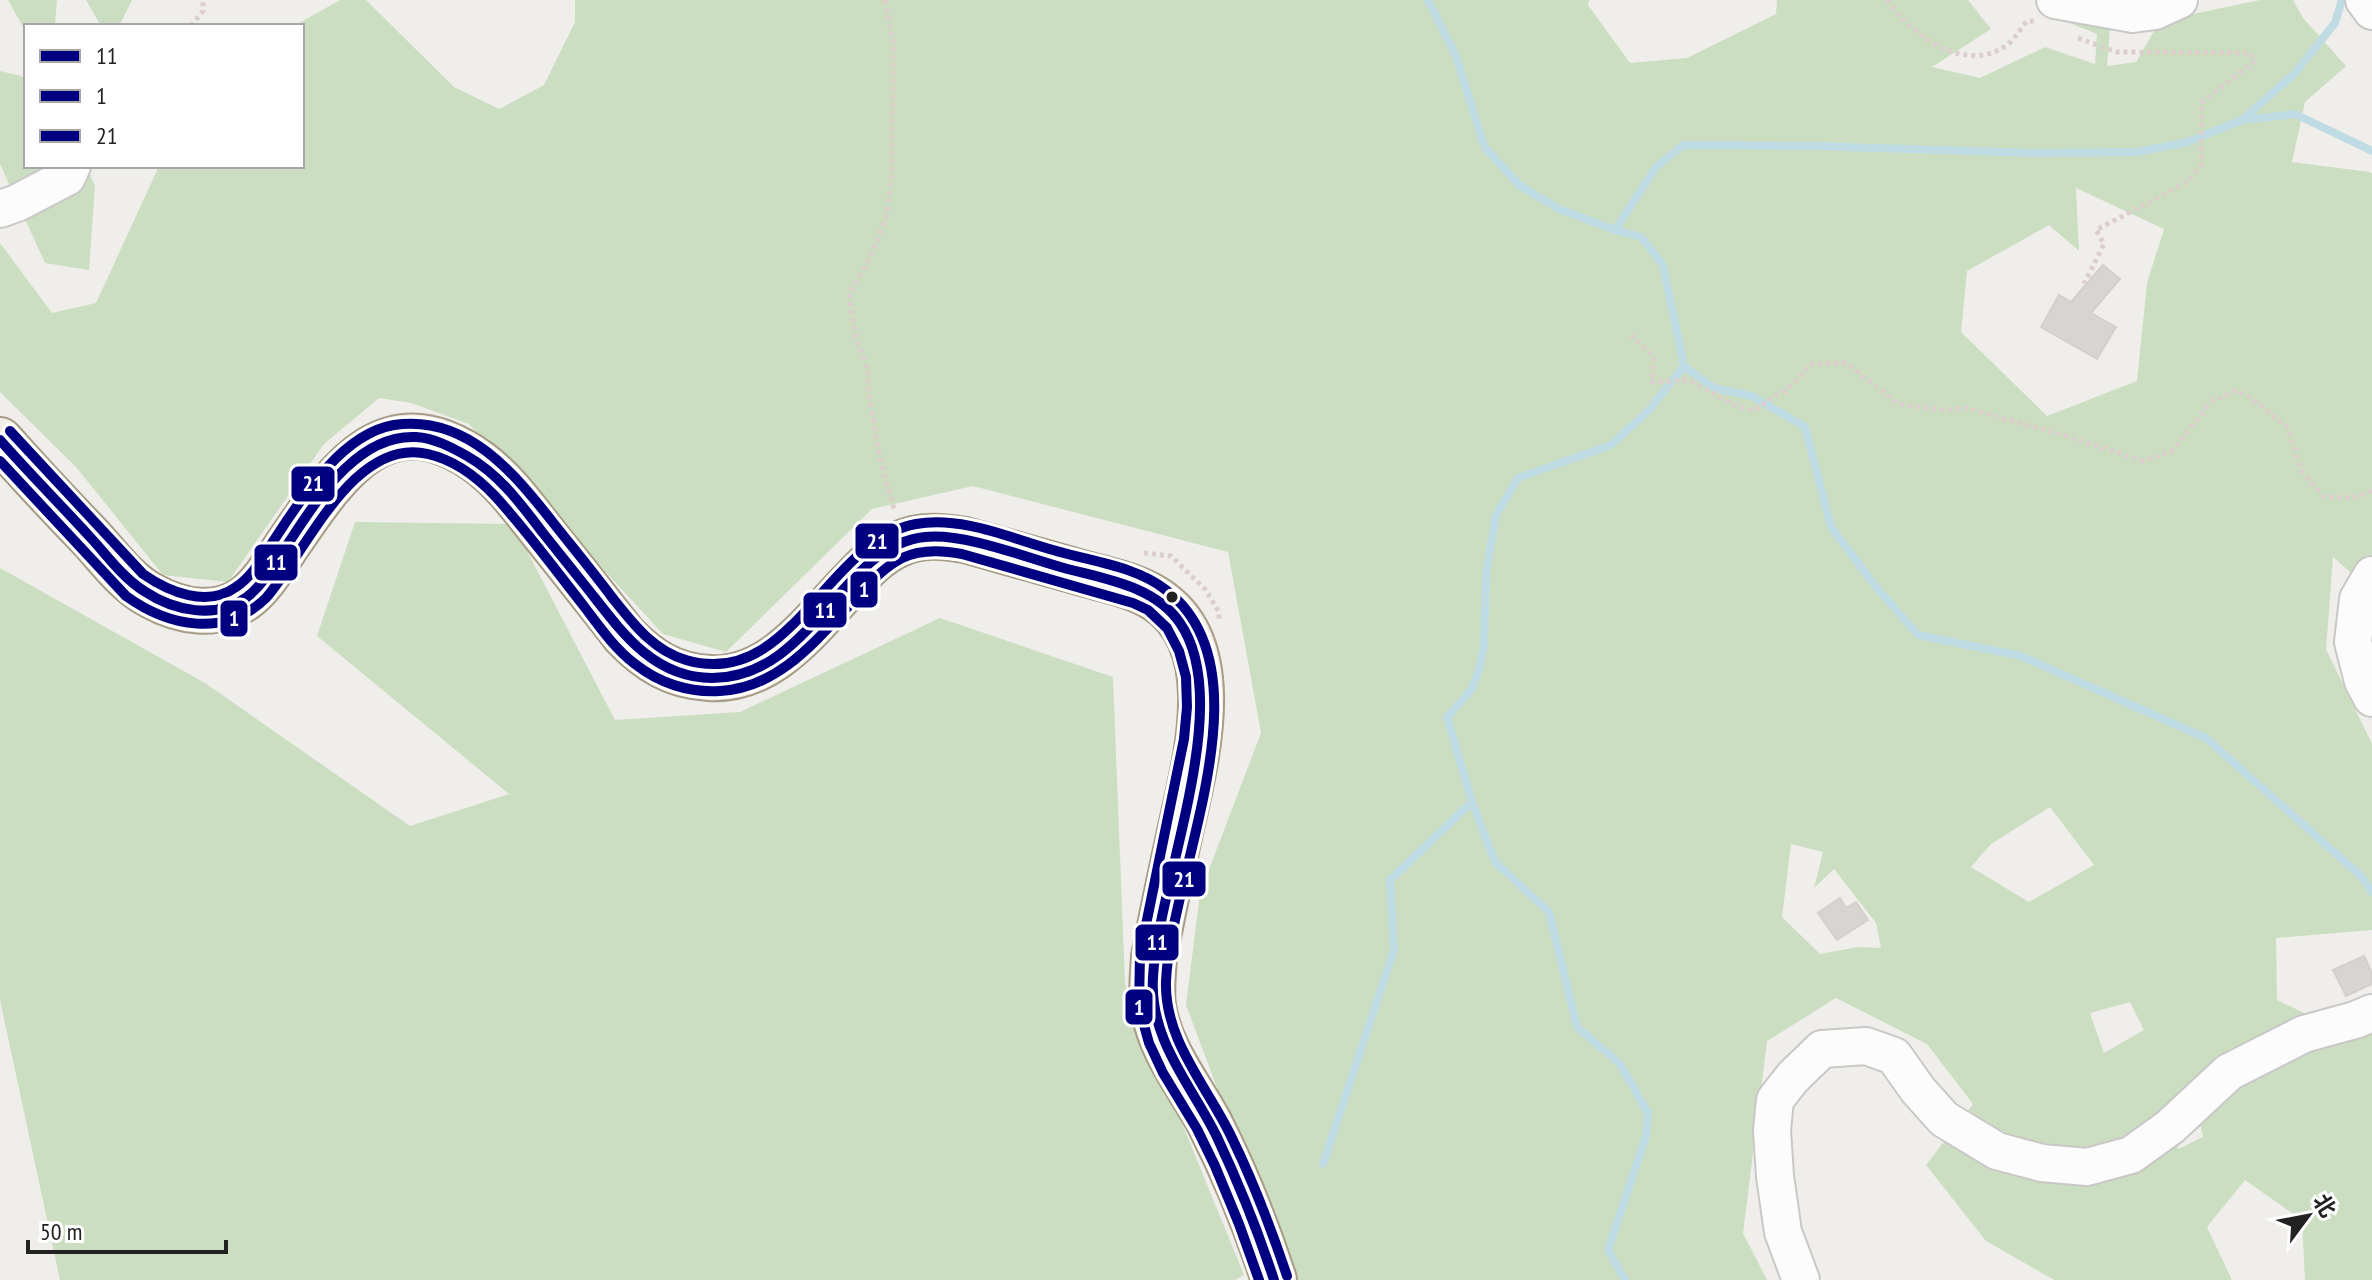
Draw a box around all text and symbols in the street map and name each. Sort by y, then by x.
legend [24,24,304,168]
text: 11 [96,40,118,71]
text: 1 [96,80,107,111]
text: 21 [96,120,118,151]
line badge: 21 [290,465,336,503]
text: 21 [302,469,324,497]
line badge: 21 [854,522,900,560]
text: 21 [866,527,888,555]
line badge: 11 [253,543,299,582]
text: 11 [265,548,287,576]
line badge: 1 [849,570,879,609]
text: 1 [859,575,869,603]
unlabelled marker [1164,589,1180,605]
line badge: 11 [802,591,848,629]
text: 11 [814,596,836,624]
line badge: 1 [219,599,249,638]
text: 1 [229,604,239,632]
line badge: 21 [1161,860,1207,898]
text: 21 [1173,865,1195,893]
line badge: 11 [1134,923,1180,962]
text: 11 [1146,928,1168,956]
line badge: 1 [1124,988,1154,1026]
text: 1 [1134,993,1144,1021]
north arrow [2268,1176,2348,1256]
text: 北 [2307,1189,2343,1222]
scale bar [28,1204,226,1254]
text: 50 m [40,1216,82,1247]

